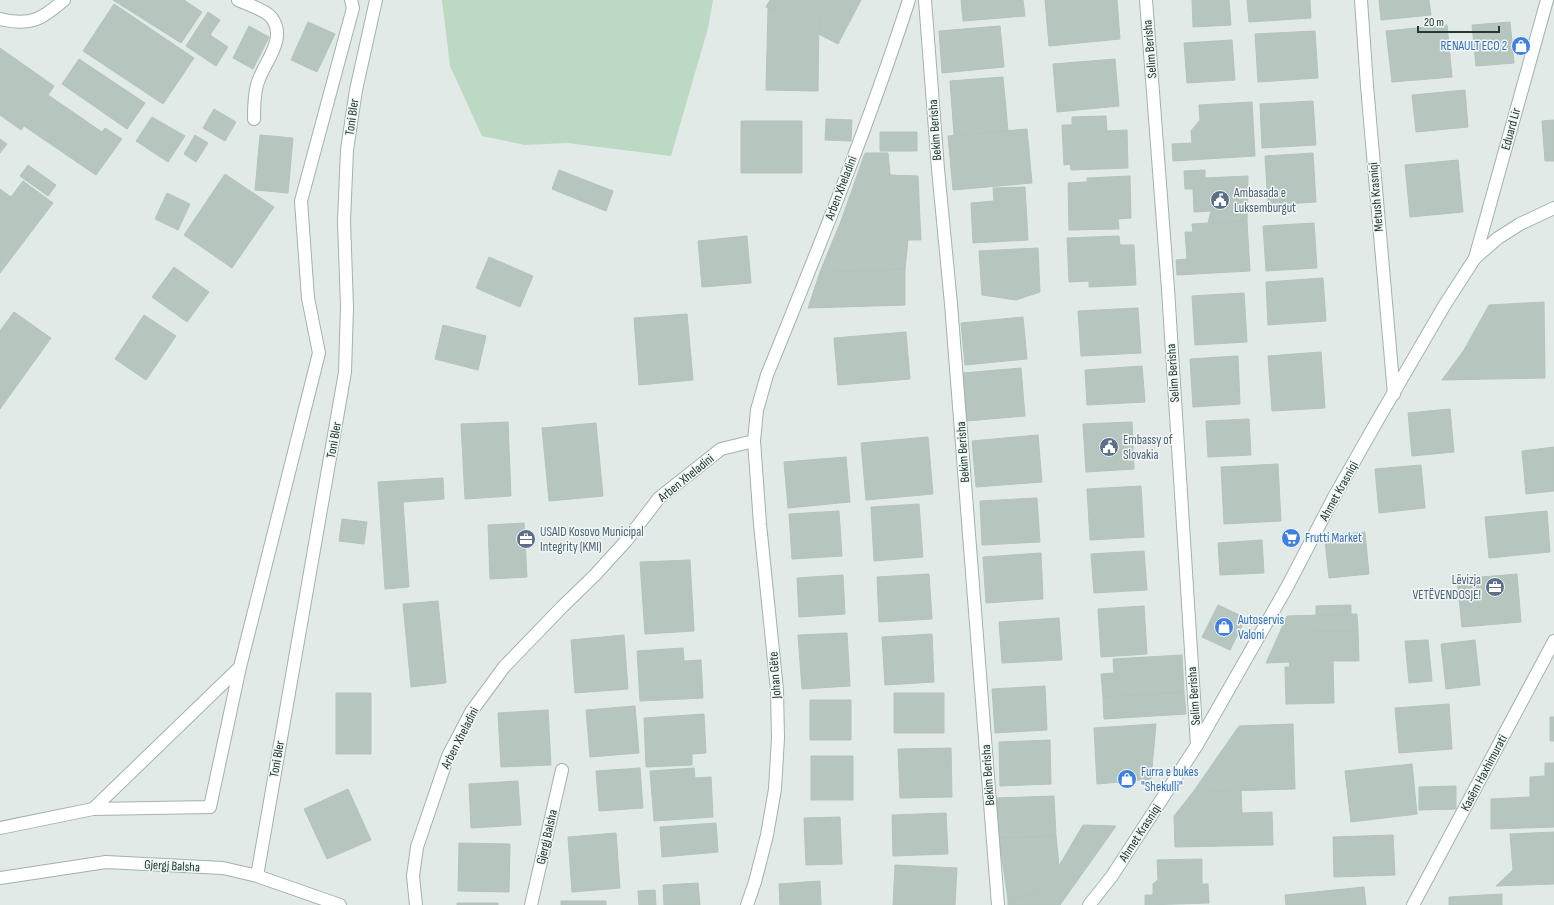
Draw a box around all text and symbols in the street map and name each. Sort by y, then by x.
scale bar [1418,8,1499,34]
text: 20 m [1424,15,1444,30]
street label: Selim Berisha [1139,19,1161,79]
shop icon: RENAULT ECO 2 [1510,35,1532,57]
place label: RENAULT ECO 2 [1441,38,1507,54]
street label: Toni Bler [342,97,363,136]
street label: Bekim Berisha [925,99,945,161]
street label: Eduard Lir [1498,106,1524,152]
street label: Arben Xheladini [821,154,861,223]
street label: Metush Krasniqi [1365,162,1387,232]
place label: Ambasada e Luksemburgut [1233,185,1296,216]
public building icon: Ambasada e Luksemburgut [1209,189,1231,211]
street label: Selim Berisha [1163,343,1183,403]
street label: Toni Bler [323,420,345,460]
street label: Bekim Berisha [953,421,973,483]
place label: Embassy of Slovakia [1123,432,1173,463]
public building icon: Embassy of Slovakia [1098,436,1120,458]
street label: Arben Xheladini [654,451,717,506]
street label: Ahmet Krasniqi [1316,458,1362,524]
place label: USAID Kosovo Municipal Integrity (KMI) [540,524,644,555]
supermarket icon: Frutti Market [1280,527,1302,549]
office icon: USAID Kosovo Municipal Integrity (KMI) [515,528,537,550]
place label: Frutti Market [1305,530,1362,546]
place label: Lëvizja VETËVENDOSJE! [1412,572,1481,603]
office icon: Lëvizja VETËVENDOSJE! [1484,576,1506,598]
place label: Autoservis Valoni [1237,612,1284,643]
shop icon: Autoservis Valoni [1213,616,1235,638]
street label: Johan Gëte [765,651,785,700]
street label: Selim Berisha [1184,666,1204,726]
street label: Arben Xheladini [437,704,482,773]
street label: Kasëm Haxhimurati [1457,732,1511,814]
street label: Toni Bler [266,739,288,779]
street label: Bekim Berisha [978,744,998,806]
place label: Furra e bukes "Shekulli" [1141,764,1199,795]
shop icon: Furra e bukes "Shekulli" [1116,768,1138,790]
street label: Ahmet Krasniqi [1115,801,1165,866]
street label: Gjergj Balsha [533,808,561,866]
street label: Gjergj Balsha [144,857,200,875]

